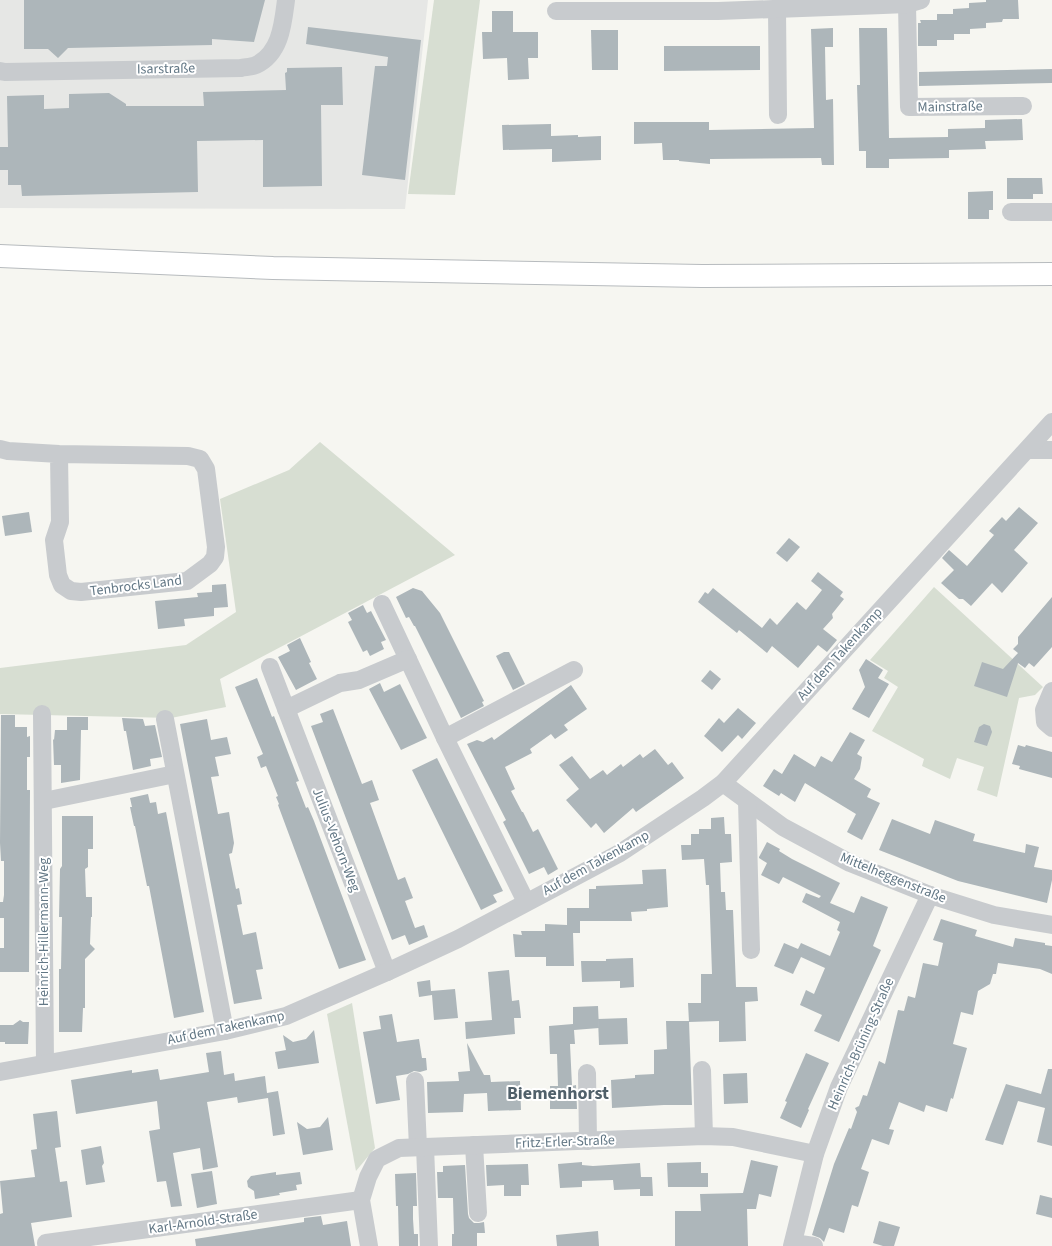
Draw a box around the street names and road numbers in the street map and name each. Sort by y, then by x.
street label: Isarstraße [137,58,195,80]
street label: Mainstraße [917,96,983,118]
street label: Tenbrocks Land [89,570,183,602]
street label: Auf dem Takenkamp [793,603,887,705]
street label: Julius-Vehorn-Weg [307,785,365,895]
street label: Auf dem Takenkamp [539,825,653,901]
street label: Mittelheggenstraße [837,848,949,908]
street label: Heinrich-Hillermann-Weg [34,858,54,1006]
street label: Heinrich-Brüning-Straße [823,975,899,1113]
street label: Auf dem Takenkamp [166,1006,287,1050]
street label: Fritz-Erler-Straße [515,1130,615,1154]
street label: Karl-Arnold-Straße [147,1204,259,1240]

